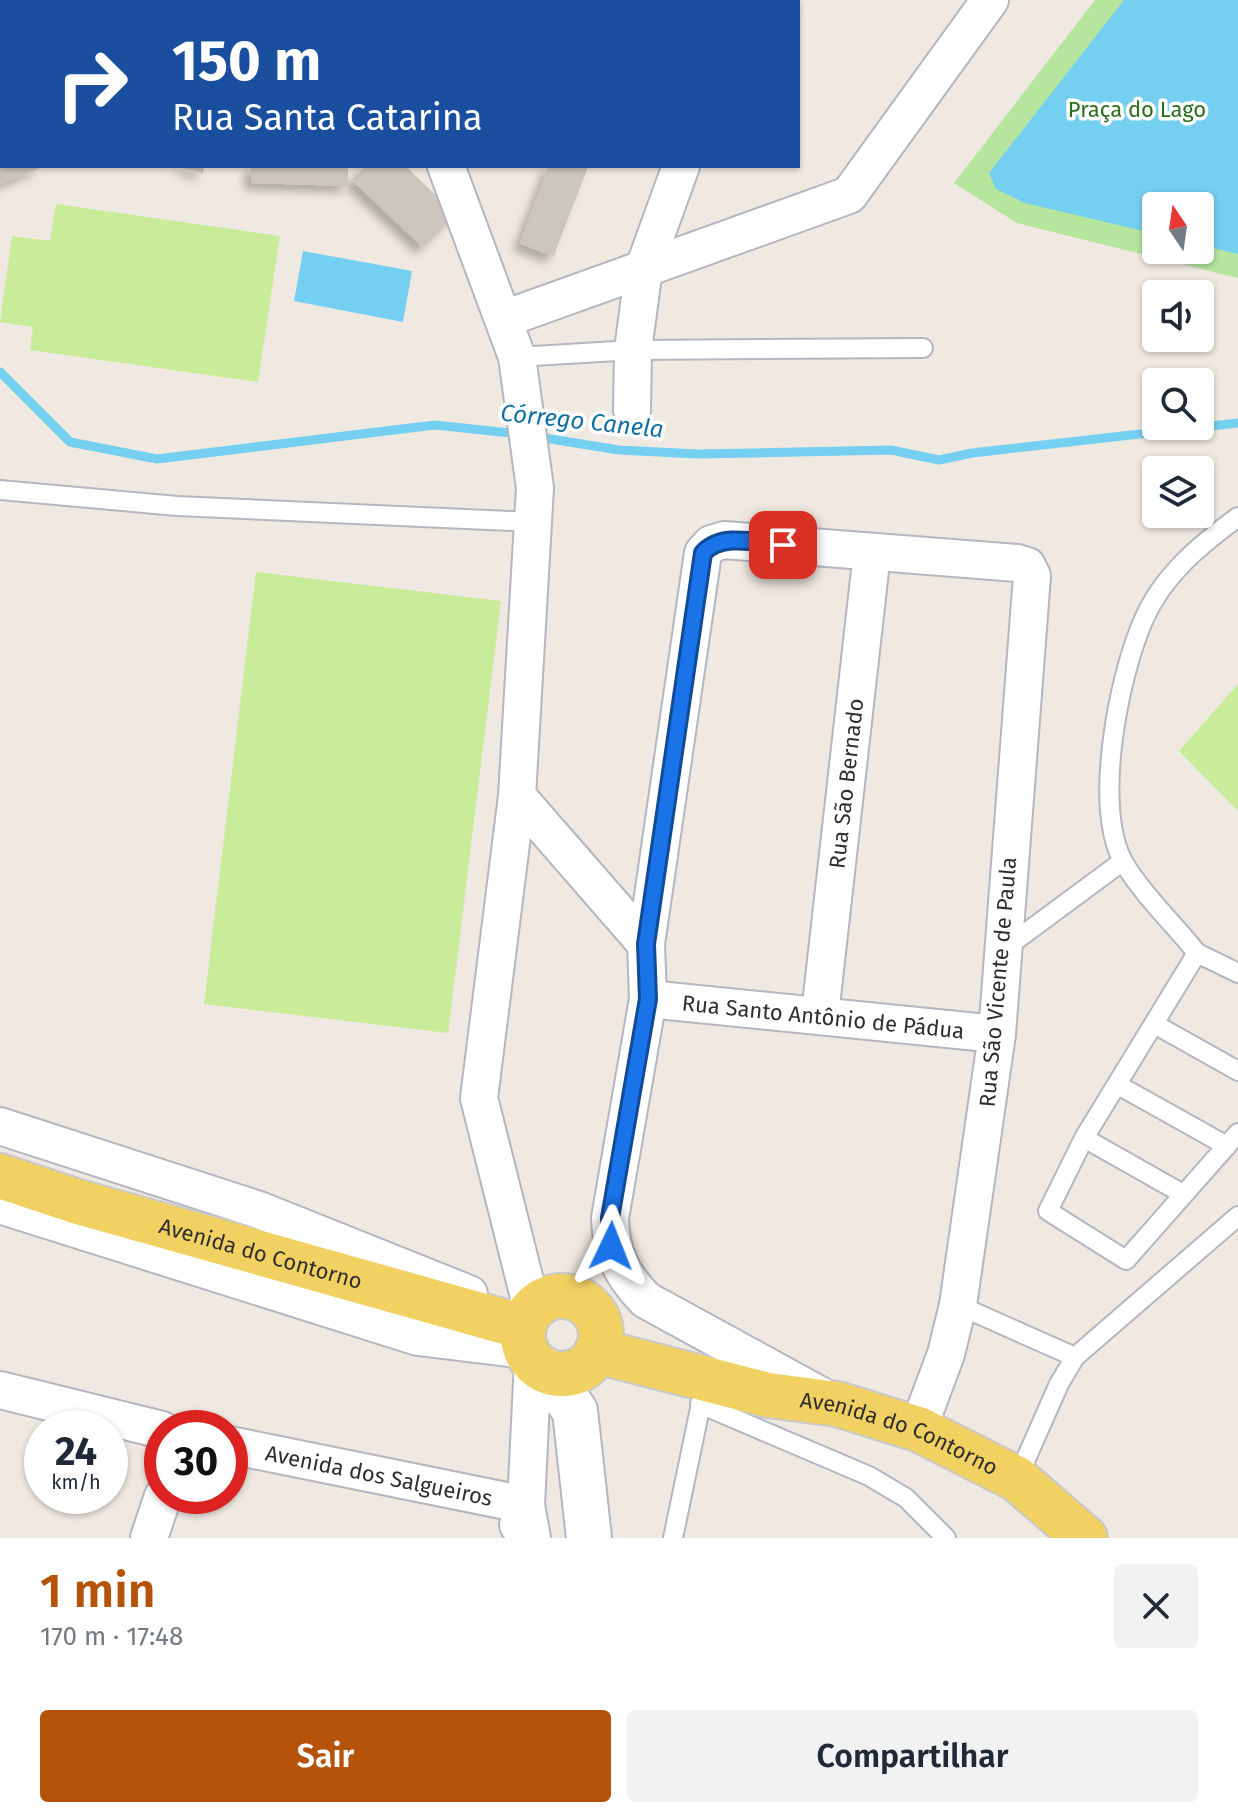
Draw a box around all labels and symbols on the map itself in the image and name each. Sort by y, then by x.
park label: Praça do Lago [1068,96,1206,123]
north arrow [1142,192,1214,264]
water label: Córrego Canela [499,399,665,443]
pin [749,511,817,579]
street label: Rua São Bernado [823,697,869,870]
street label: Rua São Vicente de Paula [974,856,1022,1108]
street label: Rua Santo Antônio de Pádua [681,989,965,1044]
position arrow [569,1204,653,1288]
street label: Avenida do Contorno [156,1212,365,1295]
street label: Avenida do Contorno [799,1386,1003,1481]
speed limit sign: 30 [144,1410,248,1514]
street label: Avenida dos Salgueiros [263,1439,495,1511]

